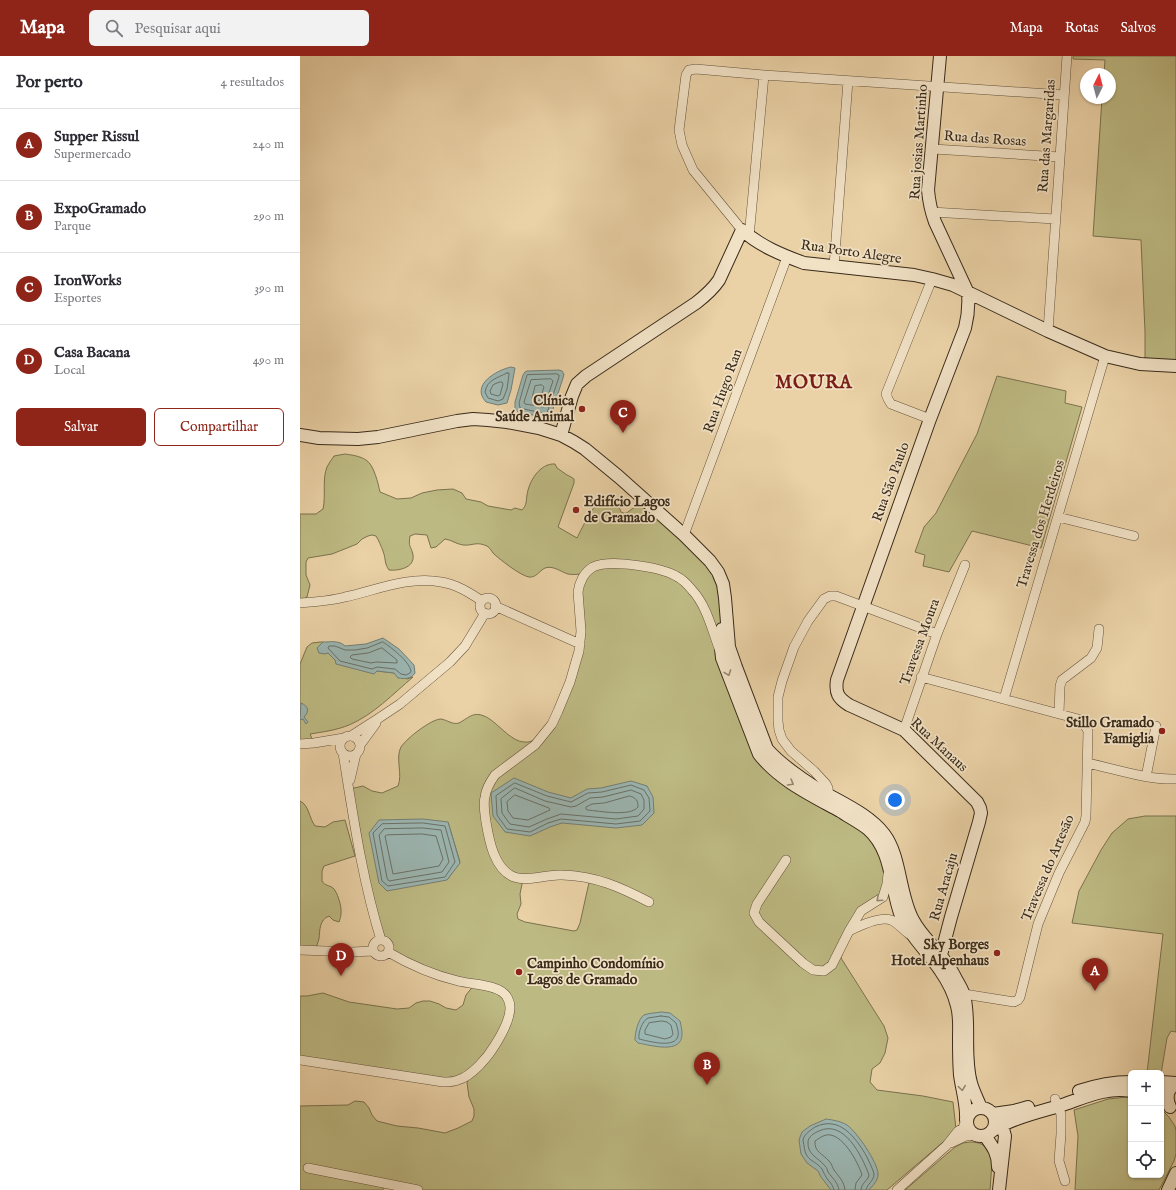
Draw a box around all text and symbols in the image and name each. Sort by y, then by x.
search box [89,10,369,46]
text: Mapa [20,16,65,40]
icon: search [103,17,125,39]
text: Pesquisar aqui [135,19,221,38]
text: Mapa [1010,19,1043,37]
text: Rotas [1065,19,1099,37]
text: Salvos [1121,19,1156,37]
north arrow [1080,68,1116,104]
text: Por perto [16,72,83,93]
text: 4 resultados [221,74,284,91]
street label: Rua das Margaridas [1034,79,1060,193]
street label: Rua josias Martinho [906,83,932,200]
text: Supper Rissul [54,127,139,146]
street label: Rua das Rosas [943,127,1027,151]
text: A [25,136,33,153]
text: 240 m [252,136,284,153]
text: Supermercado [54,146,131,163]
text: ExpoGramado [54,199,146,218]
text: B [25,208,33,225]
text: 290 m [253,208,284,225]
text: Parque [54,218,91,235]
street label: Rua Porto Alegre [799,236,903,268]
text: IronWorks [54,271,122,290]
text: C [24,280,34,297]
text: 390 m [254,280,284,297]
text: Esportes [54,290,101,307]
text: Casa Bacana [54,343,130,362]
street label: Rua Hugo Ran [699,346,747,436]
text: D [24,352,34,369]
text: 490 m [253,352,284,369]
text: Local [54,362,85,379]
district label: MOURA [775,372,853,395]
place label: Clínica Saúde Animal [495,392,575,426]
pin: C [610,400,636,433]
marker: Clínica Saúde Animal [577,404,587,414]
button: Salvar [16,408,146,446]
button: Compartilhar [154,408,284,446]
street label: Rua São Paulo [868,439,914,524]
street label: Travessa dos Herdeiros [1013,458,1069,590]
place label: Edifício Lagos de Gramado [584,493,670,527]
marker: Edifício Lagos de Gramado [571,505,581,515]
street label: Travessa Moura [896,595,944,688]
one-way arrow [723,670,732,677]
street label: Rua Manaus [907,714,971,776]
place label: Stillo Gramado Famiglia [1066,714,1155,748]
marker: Stillo Gramado Famiglia [1157,726,1167,736]
one-way arrow [787,778,794,785]
your location [885,790,905,810]
street label: Travessa do Artesão [1017,812,1079,924]
street label: Rua Aracaju [926,851,962,923]
one-way arrow [876,894,884,901]
place label: Sky Borges Hotel Alpenhaus [891,936,989,970]
pin: D [328,943,354,976]
marker: Sky Borges Hotel Alpenhaus [992,948,1002,958]
place label: Campinho Condomínio Lagos de Gramado [527,955,664,989]
pin: A [1082,958,1108,991]
marker: Campinho Condomínio Lagos de Gramado [514,967,524,977]
pin: B [694,1052,720,1085]
map controls [1128,1070,1164,1178]
button: + [1128,1070,1164,1106]
one-way arrow [957,1085,966,1091]
button: − [1128,1106,1164,1142]
button: locate [1128,1142,1164,1178]

